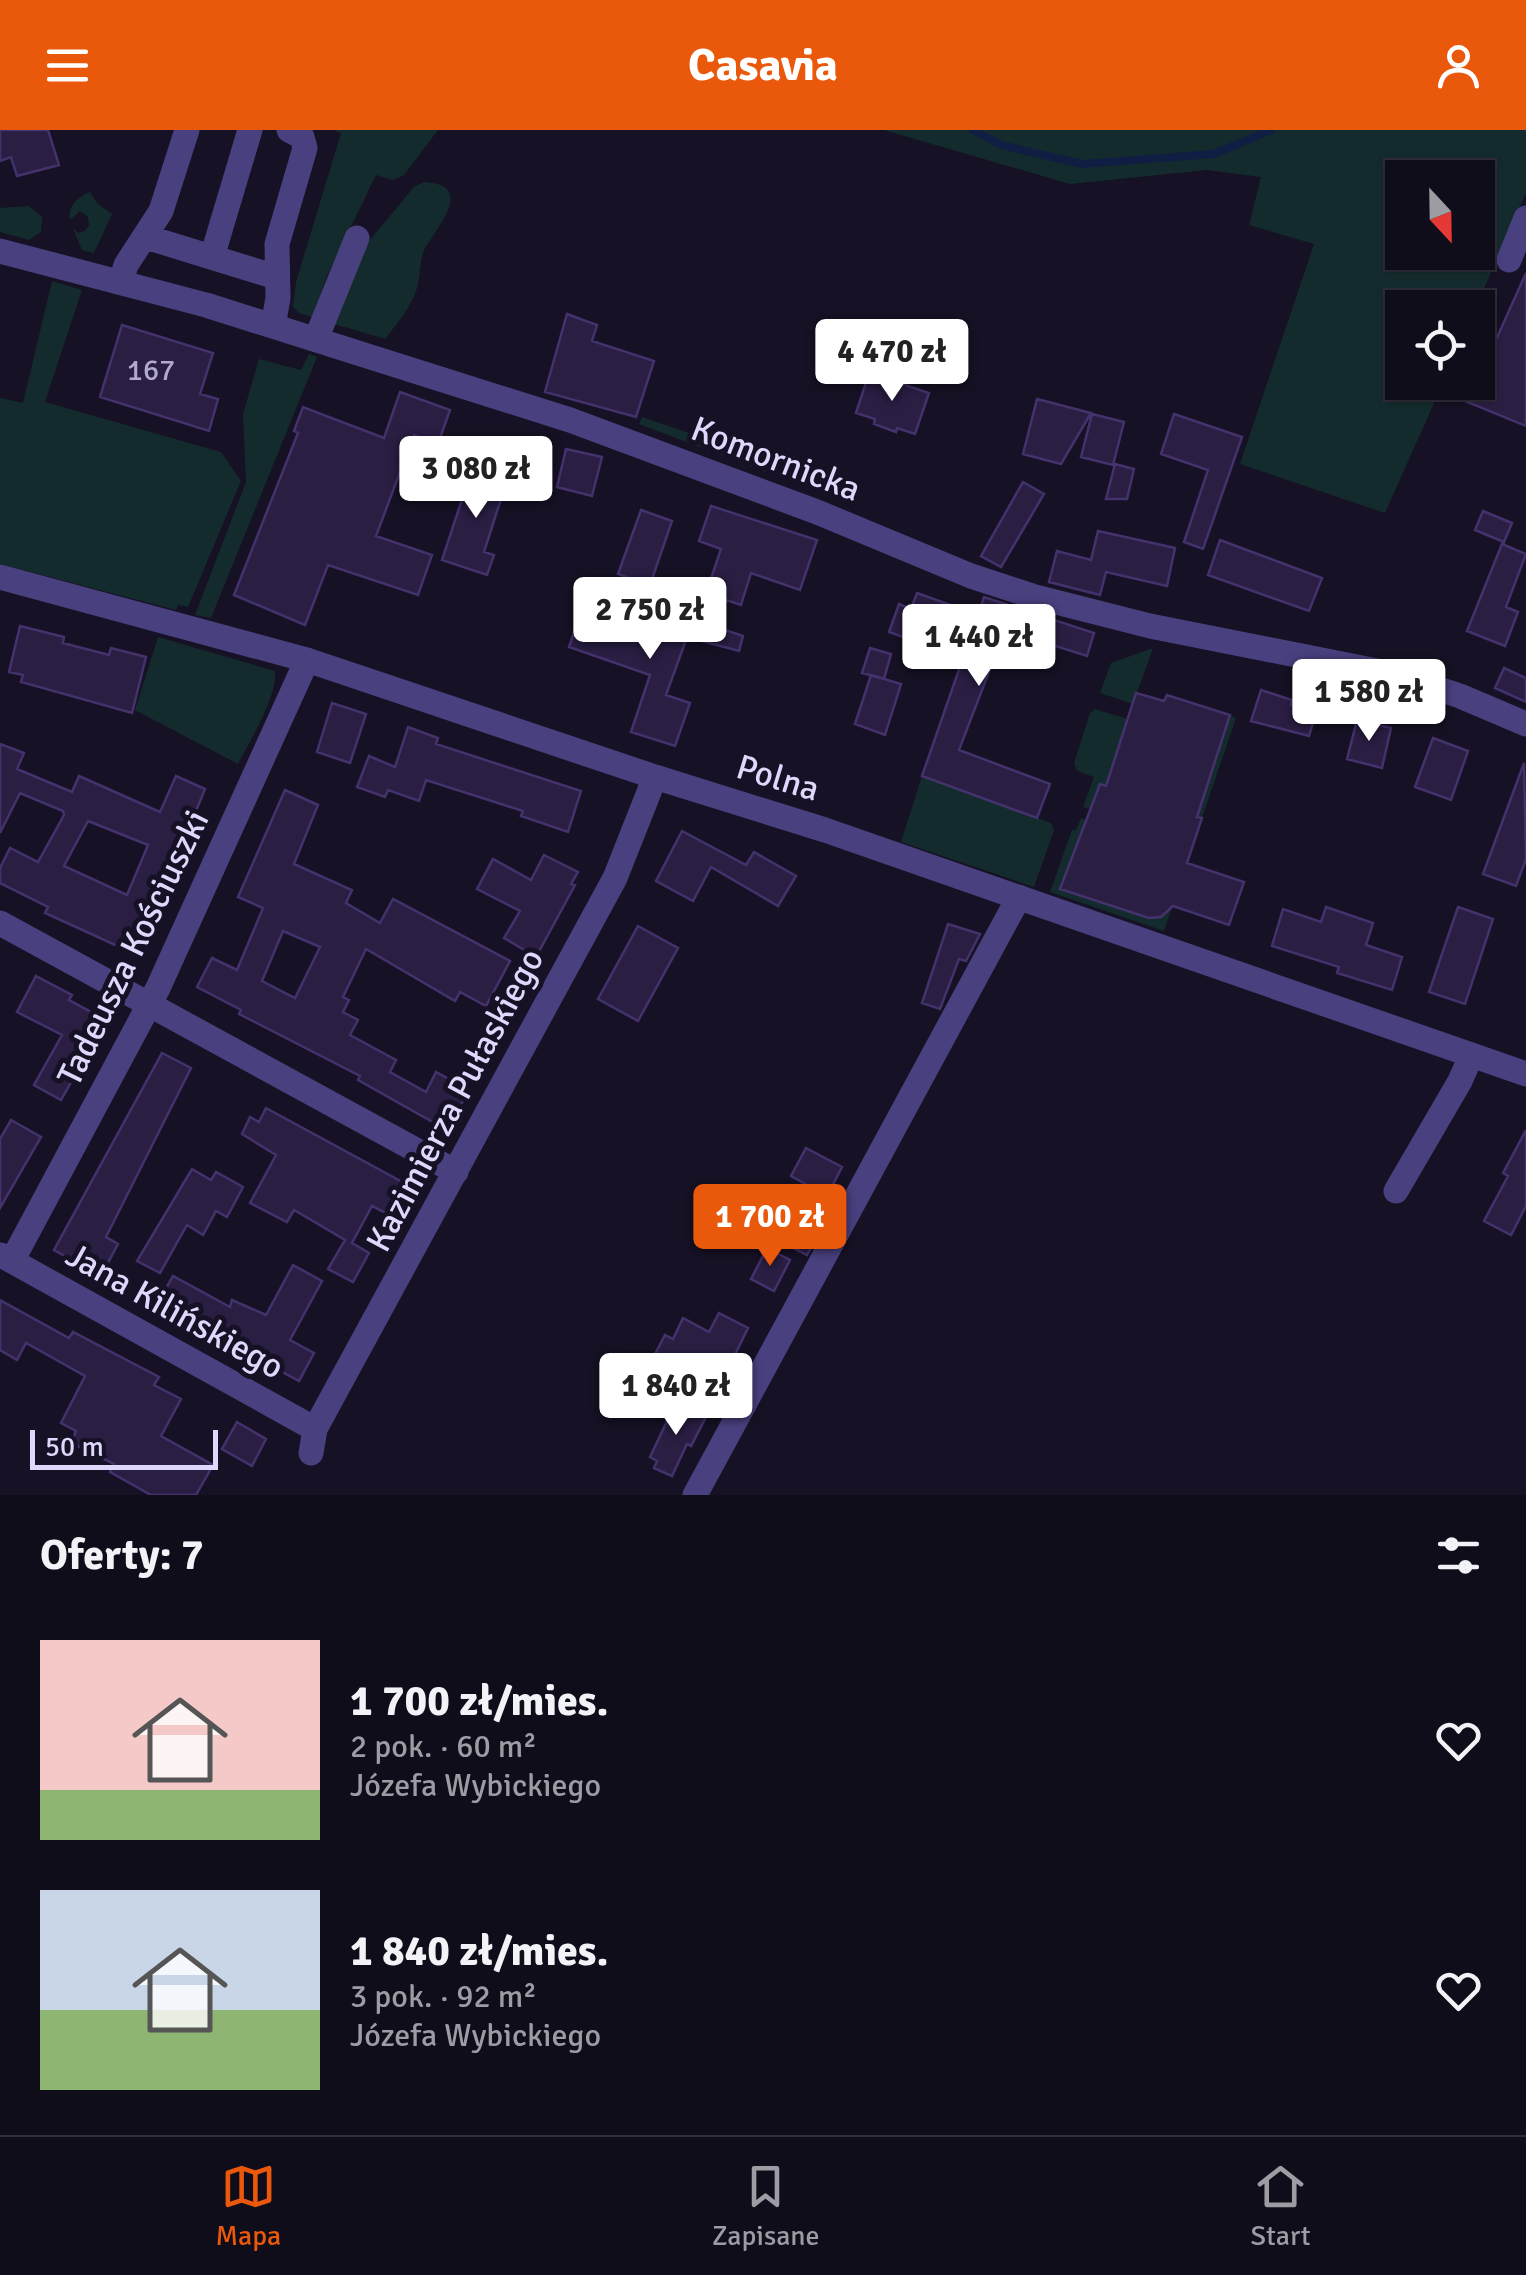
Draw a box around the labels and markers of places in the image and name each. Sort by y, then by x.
pin: 4 470 zł [789,319,995,404]
pin: 3 080 zł [373,436,579,521]
pin: 2 750 zł [547,577,753,662]
pin: 1 440 zł [876,604,1082,689]
pin: 1 580 zł [1266,659,1472,744]
pin: 1 700 zł [667,1184,873,1269]
pin: 1 840 zł [573,1353,779,1438]

